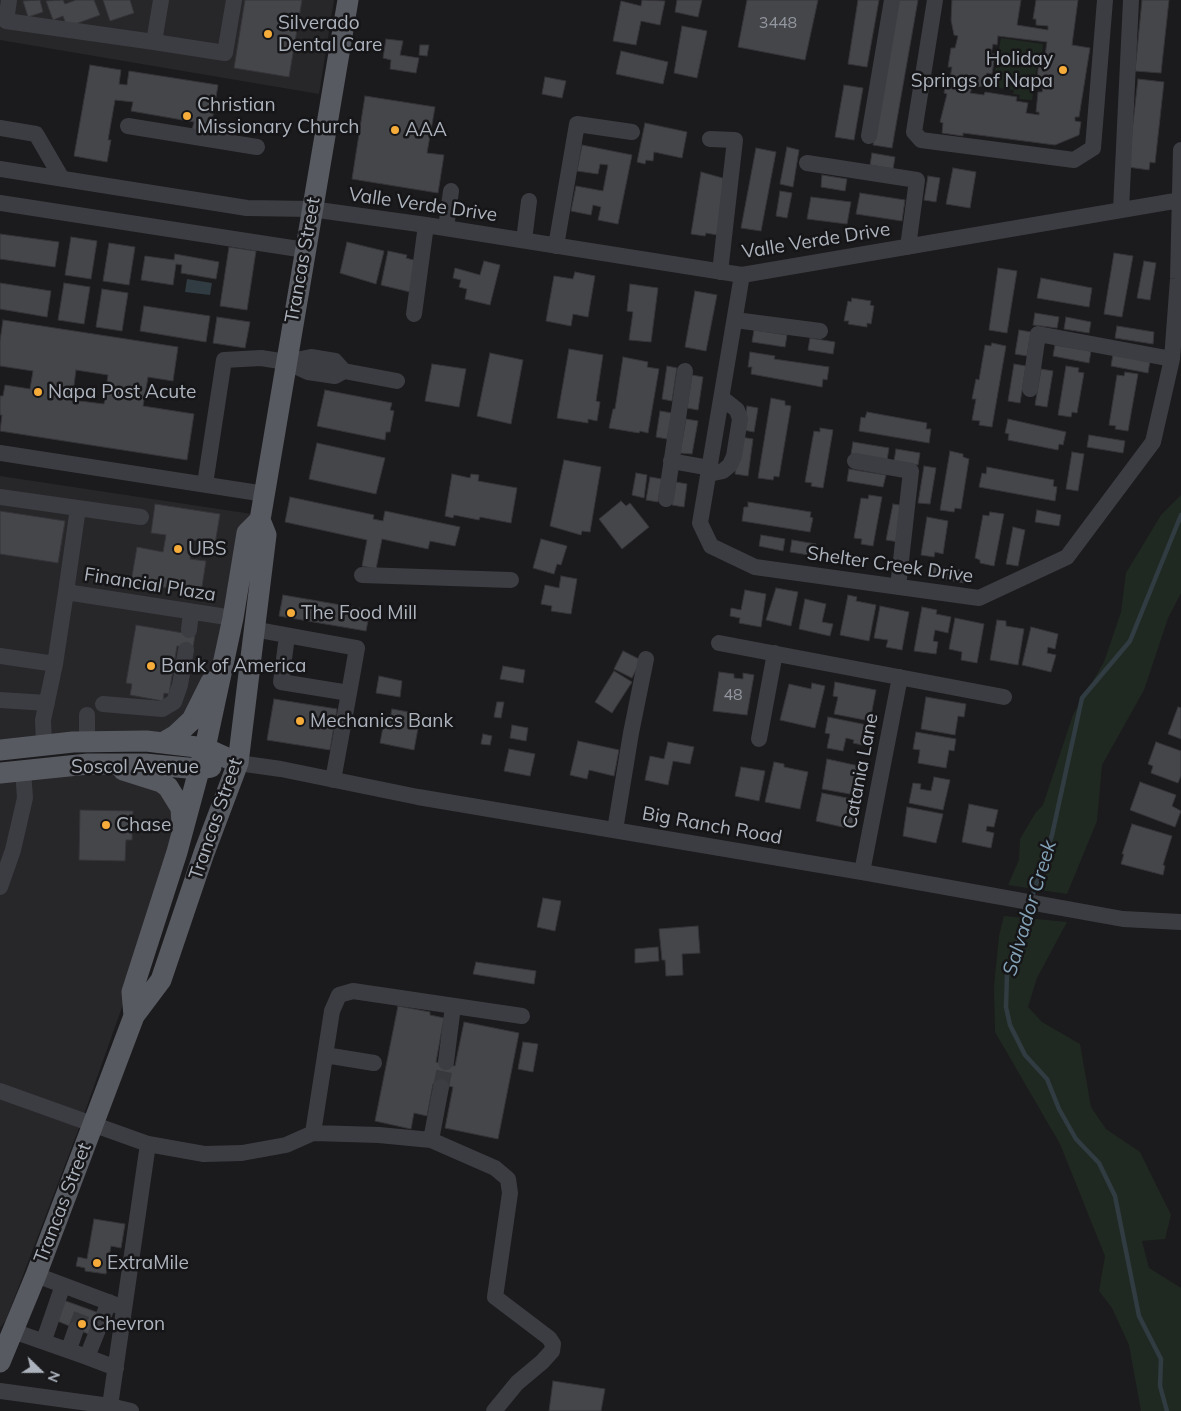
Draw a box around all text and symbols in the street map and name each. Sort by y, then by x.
place label: Silverado Dental Care [278,12,382,56]
house number: 3448 [759,13,797,33]
marker: Silverado Dental Care [262,28,274,40]
place label: Holiday Springs of Napa [911,48,1053,92]
marker: Holiday Springs of Napa [1057,64,1069,76]
place label: Christian Missionary Church [197,94,359,138]
marker: Christian Missionary Church [181,110,193,122]
place label: AAA [405,119,447,141]
marker: AAA [389,124,401,136]
street label: Valle Verde Drive [347,183,499,227]
street label: Trancas Street [281,195,325,325]
street label: Valle Verde Drive [740,218,892,264]
place label: Napa Post Acute [48,381,196,403]
marker: Napa Post Acute [32,386,44,398]
place label: UBS [188,538,227,560]
street label: Shelter Creek Drive [805,542,975,588]
marker: UBS [172,543,184,555]
street label: Financial Plaza [82,563,218,607]
place label: The Food Mill [301,602,417,624]
marker: The Food Mill [285,607,297,619]
place label: Bank of America [161,655,306,677]
marker: Bank of America [145,660,157,672]
house number: 48 [723,685,743,705]
place label: Mechanics Bank [310,710,453,732]
street label: Catania Lane [839,711,883,831]
marker: Mechanics Bank [294,715,306,727]
street label: Trancas Street [185,755,247,883]
street label: Soscol Avenue [71,756,199,778]
street label: Big Ranch Road [640,802,784,850]
place label: Chase [116,814,171,836]
marker: Chase [100,819,112,831]
water label: Salvador Creek [998,837,1062,979]
street label: Trancas Street [30,1140,96,1266]
place label: ExtraMile [107,1252,189,1274]
marker: ExtraMile [91,1257,103,1269]
place label: Chevron [92,1313,165,1335]
marker: Chevron [76,1318,88,1330]
north arrow [15,1346,65,1396]
text: N [44,1368,64,1385]

